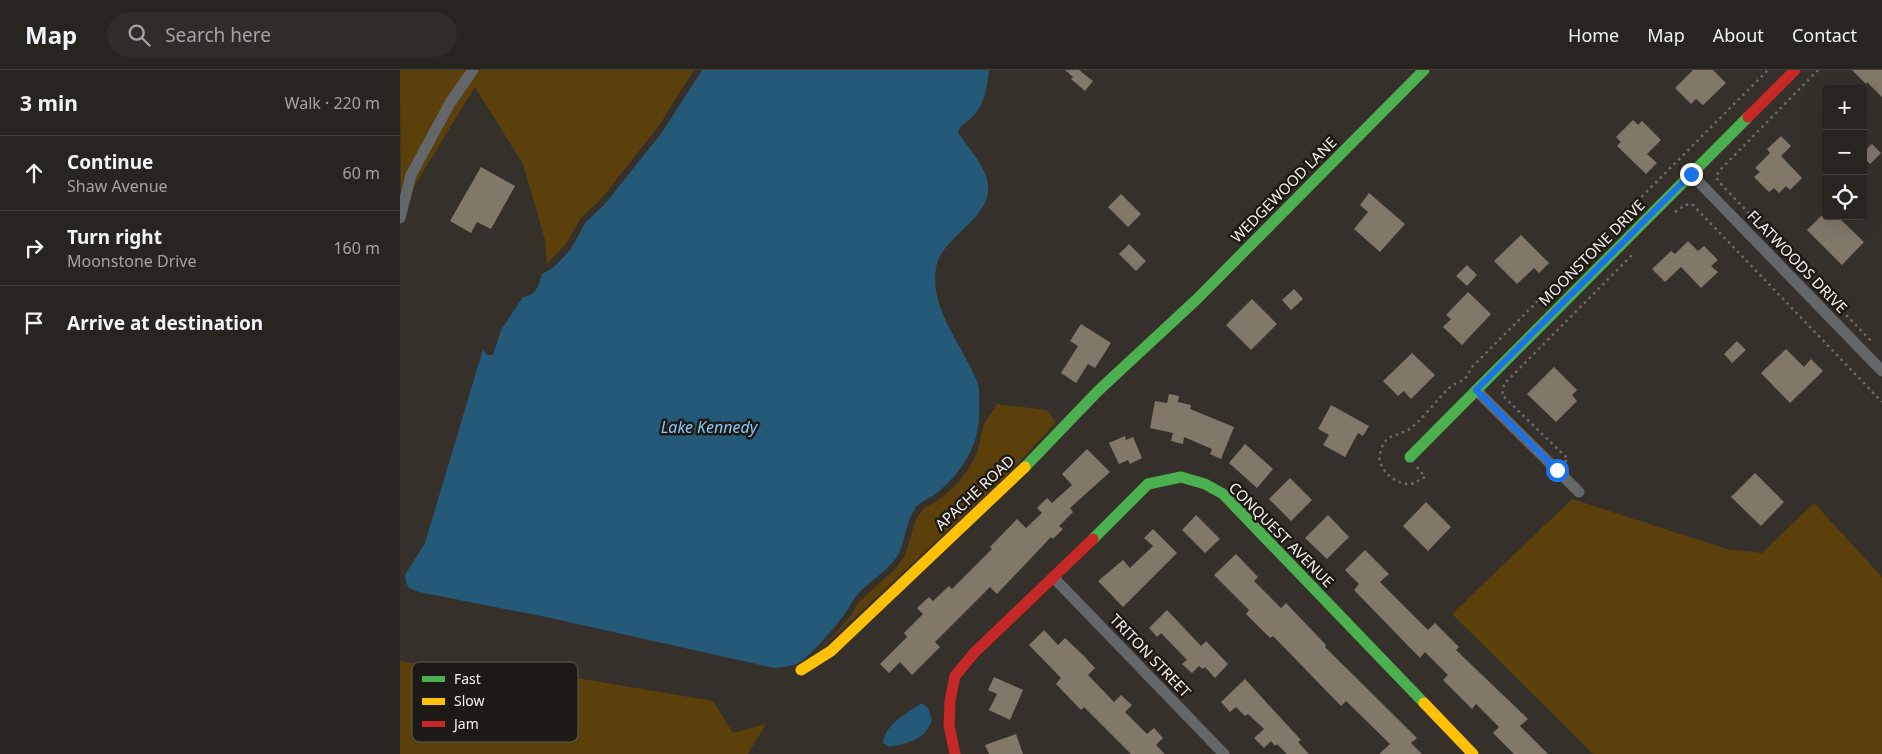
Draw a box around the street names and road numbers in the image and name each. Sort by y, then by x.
street label: WEDGEWOOD LANE [1226,132,1340,246]
street label: MOONSTONE DRIVE [1534,195,1649,310]
street label: FLATWOODS DRIVE [1743,206,1852,317]
street label: APACHE ROAD [930,450,1018,534]
street label: CONQUEST AVENUE [1225,477,1339,591]
street label: TRITON STREET [1106,609,1196,702]

